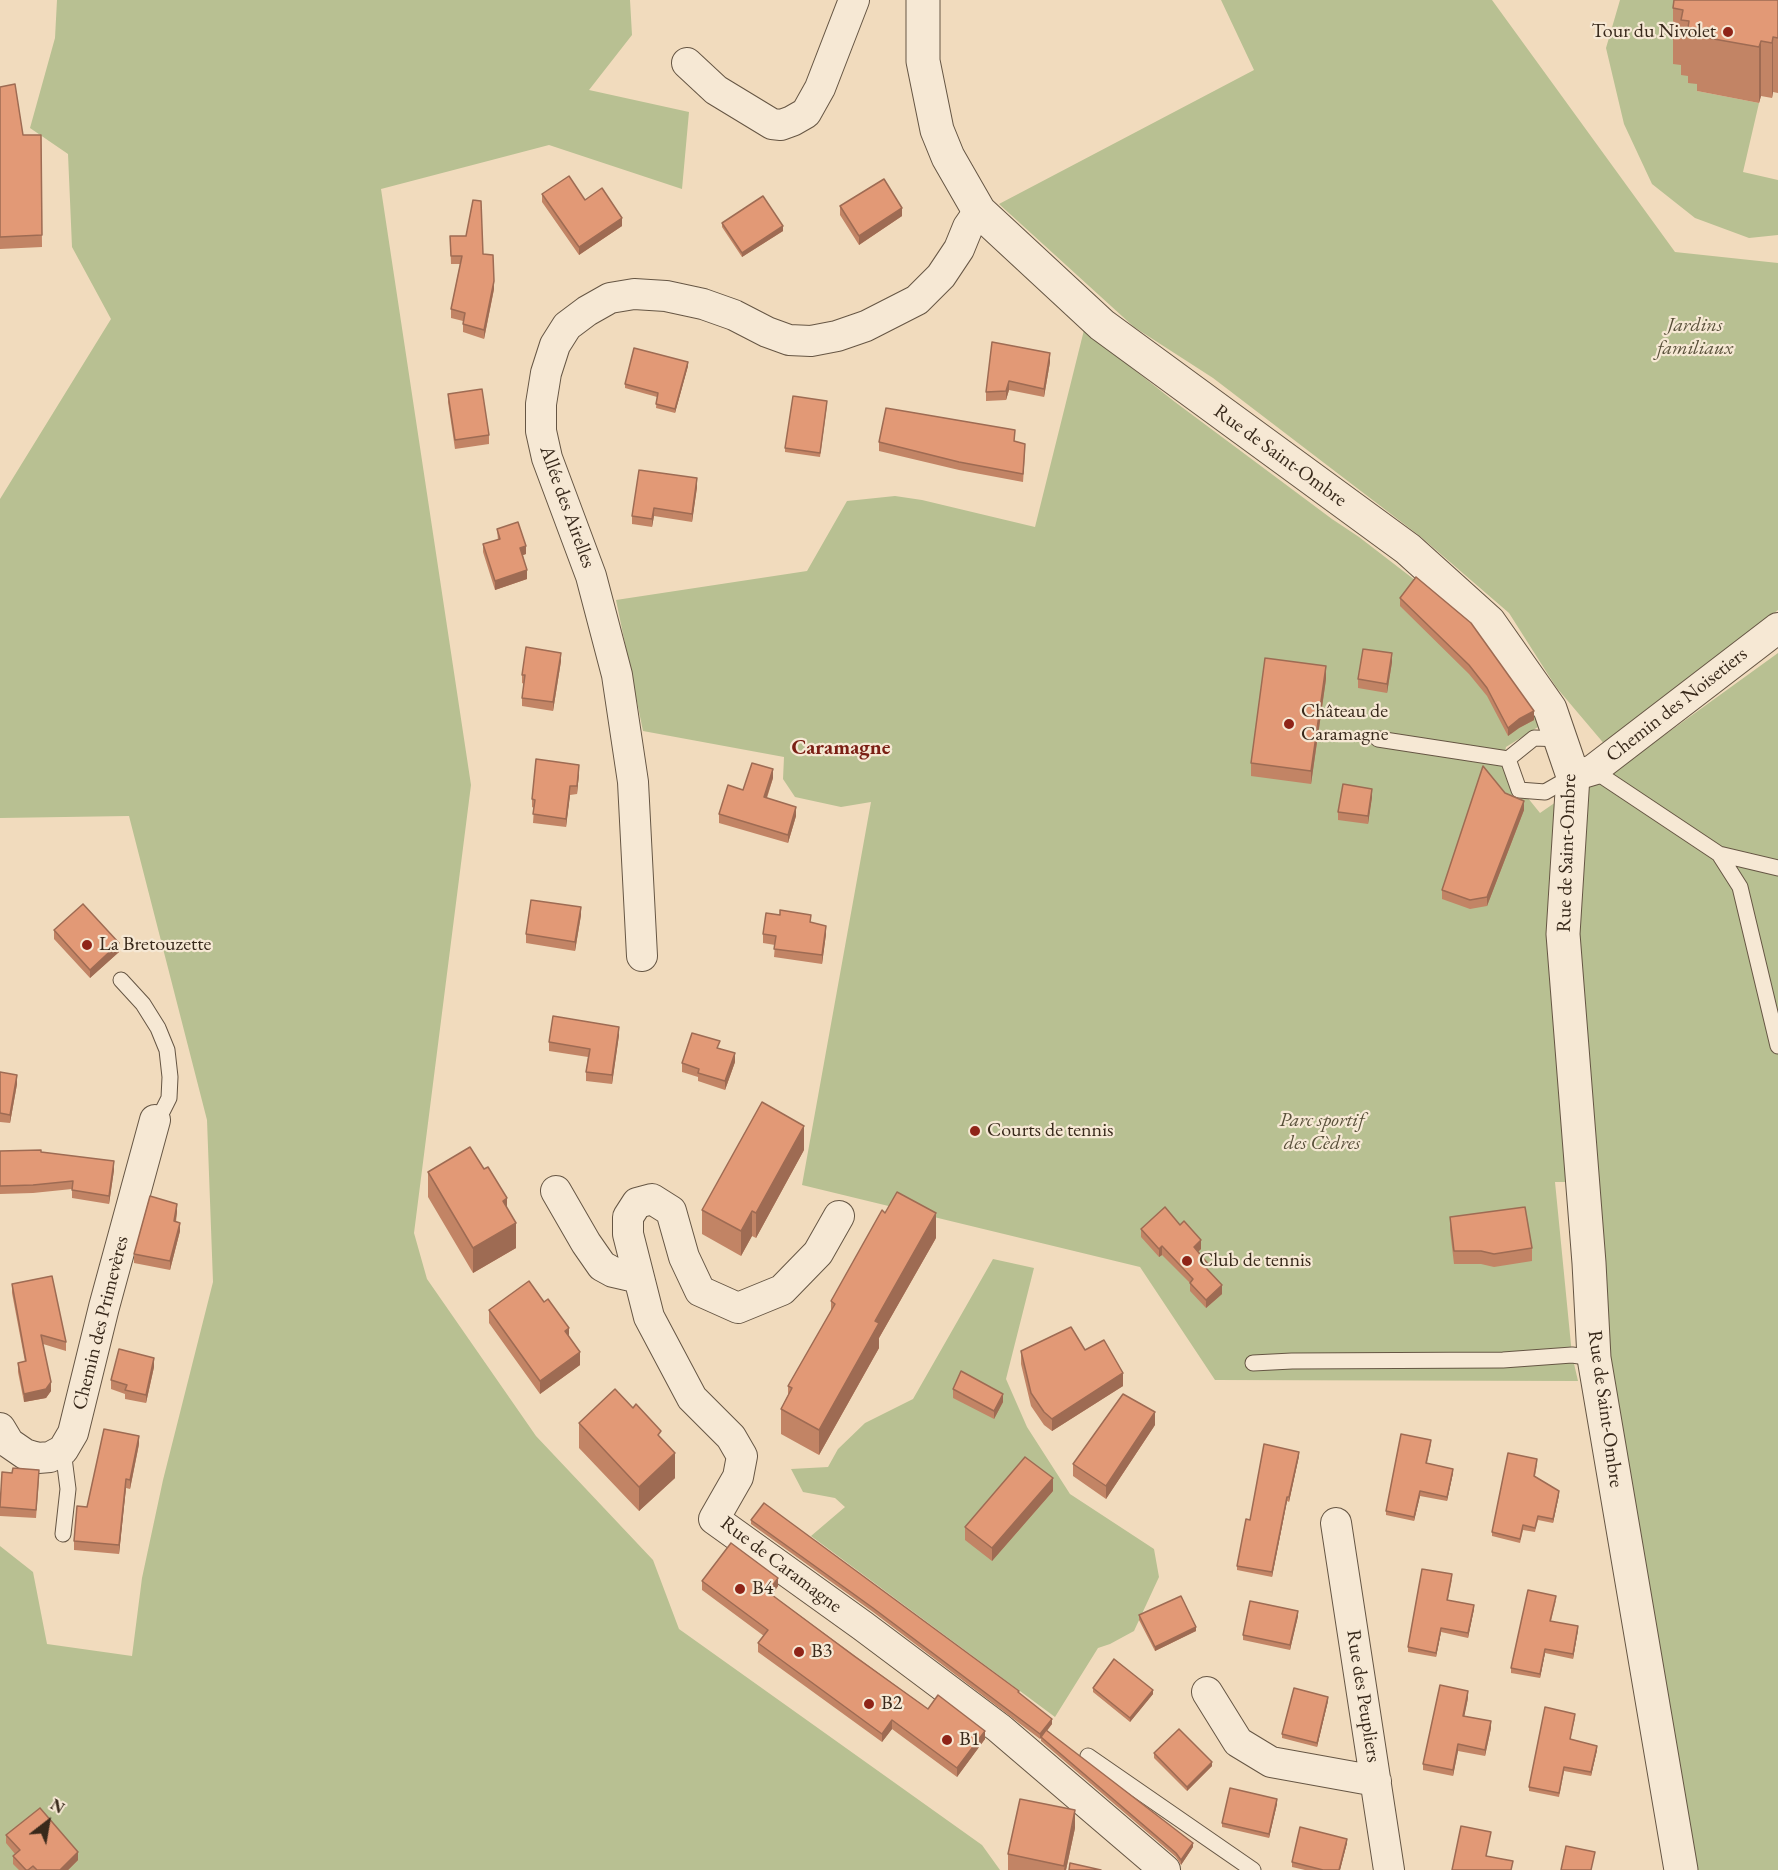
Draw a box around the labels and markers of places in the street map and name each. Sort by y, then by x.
place label: Tour du Nivolet [1591,20,1716,44]
marker: Tour du Nivolet [1721,25,1735,39]
place label: Château de Caramagne [1301,700,1388,747]
marker: Château de Caramagne [1282,717,1296,731]
place label: La Bretouzette [99,933,211,957]
marker: La Bretouzette [80,938,94,952]
place label: Courts de tennis [987,1119,1114,1143]
marker: Courts de tennis [968,1124,982,1138]
place label: Club de tennis [1199,1249,1311,1273]
marker: Club de tennis [1180,1254,1194,1268]
place label: B4 [752,1577,773,1601]
marker: B4 [733,1582,747,1596]
place label: B3 [811,1640,832,1664]
marker: B3 [792,1645,806,1659]
place label: B2 [881,1692,902,1716]
marker: B2 [862,1697,876,1711]
place label: B1 [959,1728,980,1752]
marker: B1 [940,1733,954,1747]

